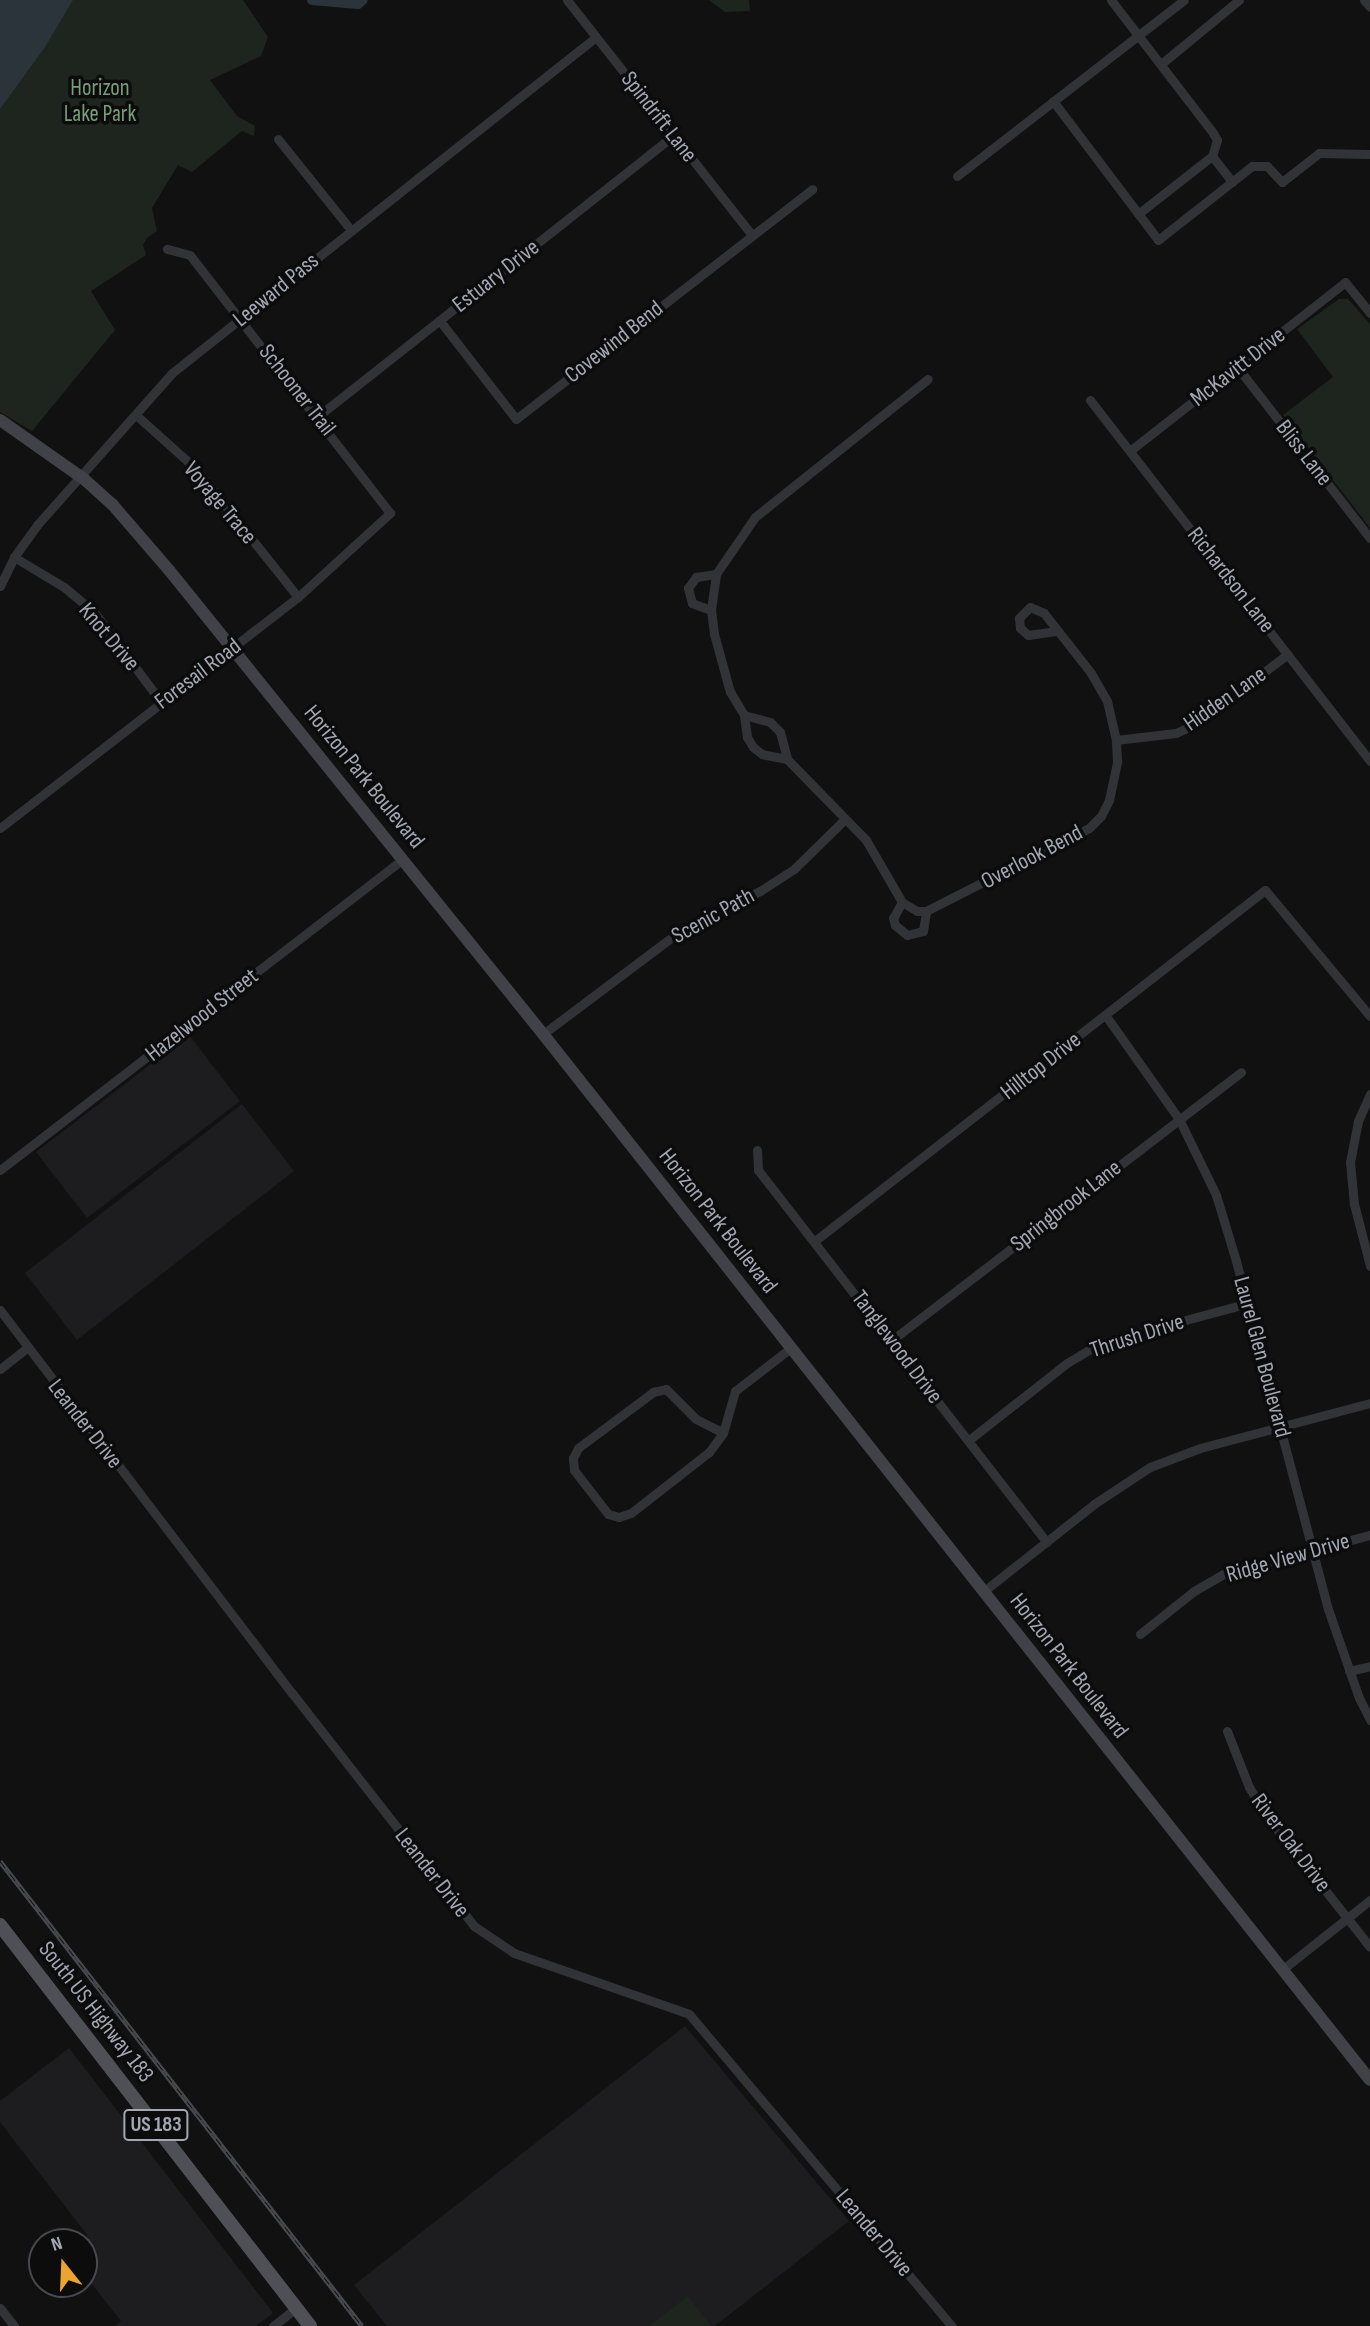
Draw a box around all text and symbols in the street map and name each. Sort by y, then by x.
street label: Spindrift Lane [615,66,703,168]
park label: Horizon Lake Park [64,74,136,128]
street label: Estuary Drive [447,234,545,318]
street label: Leeward Pass [228,247,324,333]
street label: Covewind Bend [559,295,669,389]
street label: McKavitt Drive [1185,321,1291,413]
street label: Schooner Trail [253,339,341,441]
street label: Bliss Lane [1270,415,1338,491]
street label: Voyage Trace [177,456,263,550]
street label: Richardson Lane [1181,522,1281,638]
street label: Knot Drive [73,597,145,677]
street label: Foresail Road [149,633,247,715]
street label: Hidden Lane [1178,661,1272,737]
street label: Horizon Park Boulevard [298,700,430,854]
street label: Overlook Bend [977,819,1087,895]
street label: Scenic Path [667,882,759,950]
street label: Hazelwood Street [140,962,264,1068]
street label: Hilltop Drive [995,1026,1087,1106]
street label: Horizon Park Boulevard [653,1143,783,1299]
street label: Springbrook Lane [1005,1154,1127,1258]
street label: Laurel Glen Boulevard [1227,1274,1297,1440]
street label: Tanglewood Drive [846,1285,948,1409]
street label: Thrush Drive [1087,1308,1187,1364]
street label: Leander Drive [42,1374,128,1474]
street label: Ridge View Drive [1223,1527,1353,1589]
street label: Horizon Park Boulevard [1004,1588,1134,1744]
street label: River Oak Drive [1245,1788,1337,1898]
street label: Leander Drive [389,1823,475,1923]
street label: South US Highway 183 [32,1936,160,2088]
road number: US 183 [123,2108,189,2142]
street label: Leander Drive [830,2184,918,2282]
north arrow [28,2228,98,2298]
text: N [49,2232,65,2257]

